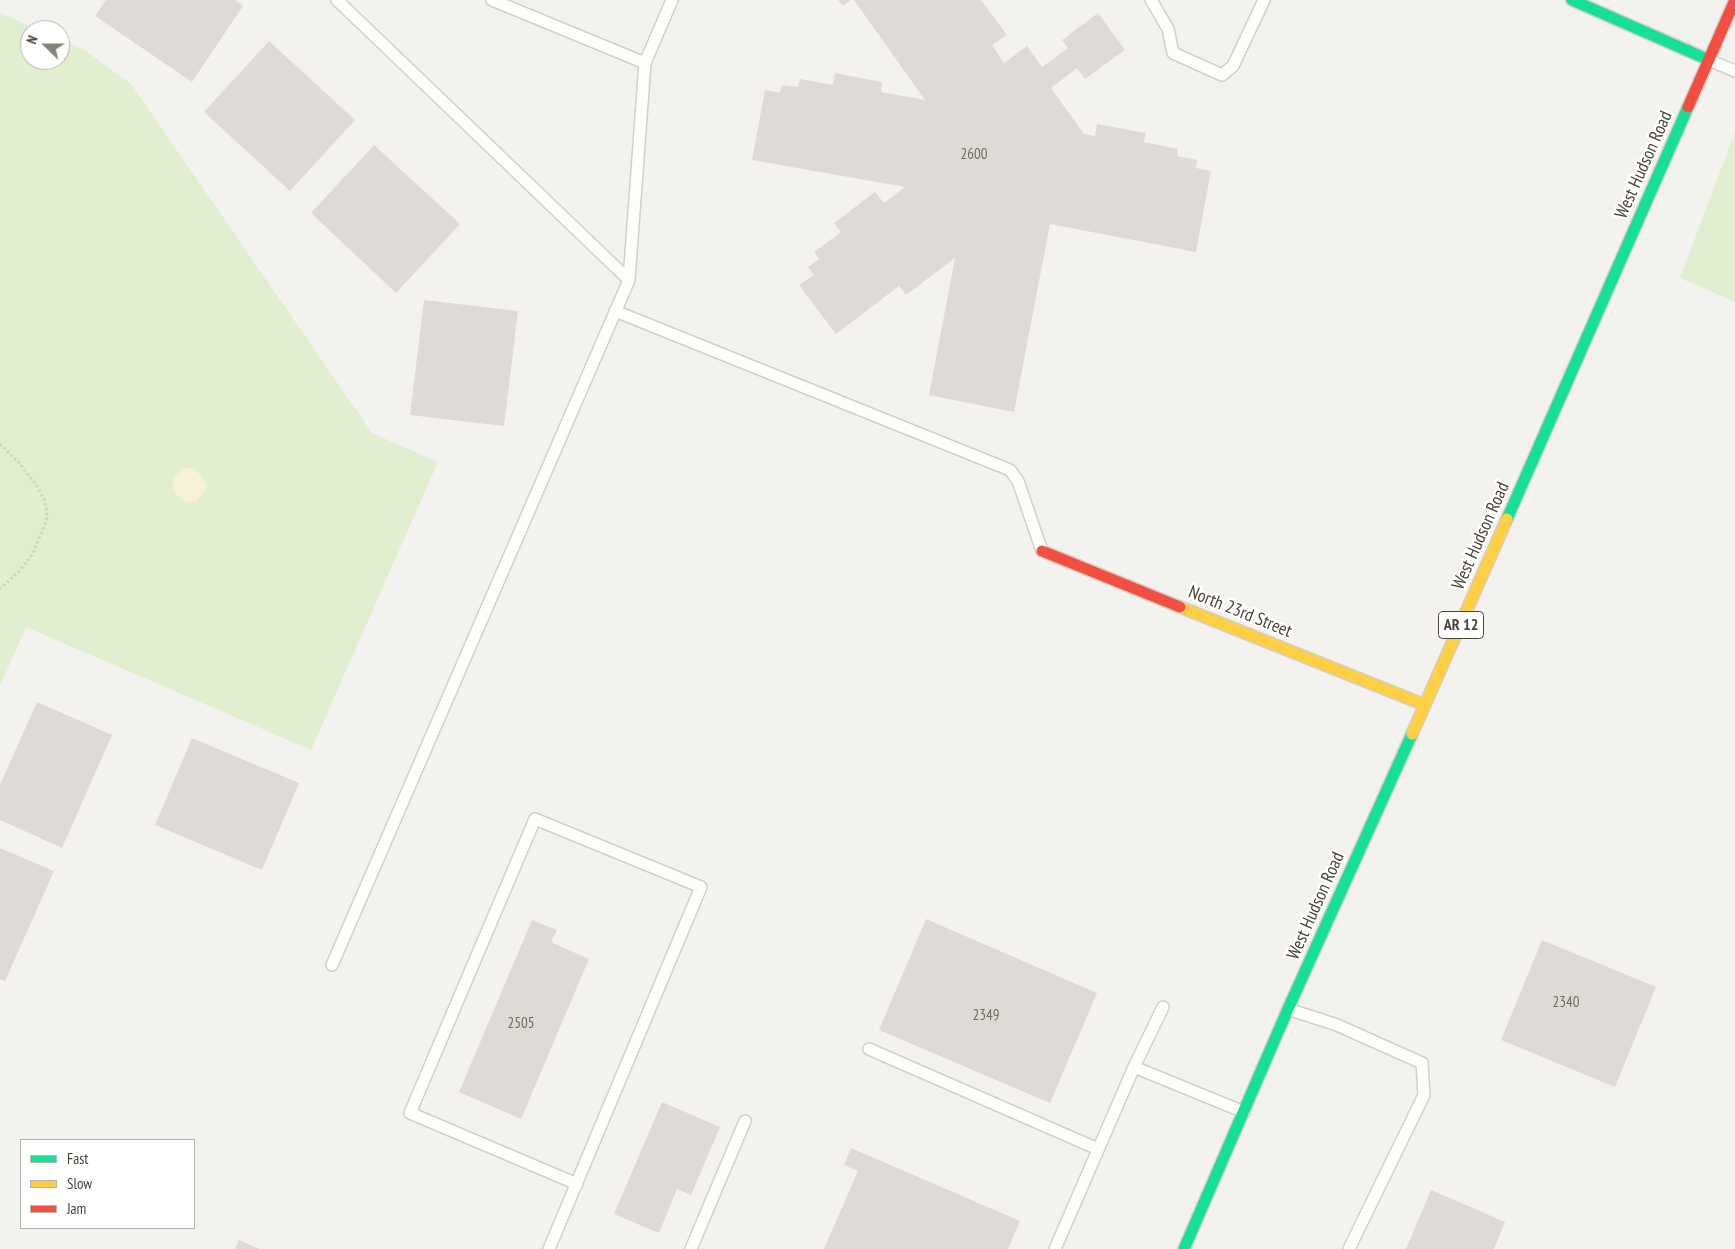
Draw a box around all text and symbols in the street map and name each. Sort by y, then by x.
north arrow [20,20,70,70]
text: N [22,33,42,47]
street label: West Hudson Road [1611,108,1677,222]
house number: 2600 [961,146,987,164]
street label: West Hudson Road [1448,479,1514,593]
street label: North 23rd Street [1185,581,1295,643]
road number: AR 12 [1438,612,1484,638]
street label: West Hudson Road [1283,849,1349,963]
house number: 2340 [1553,994,1579,1012]
house number: 2349 [973,1007,999,1025]
house number: 2505 [508,1015,534,1033]
legend [20,1139,195,1229]
text: Fast [67,1149,88,1168]
text: Slow [67,1174,92,1193]
text: Jam [67,1199,86,1218]

